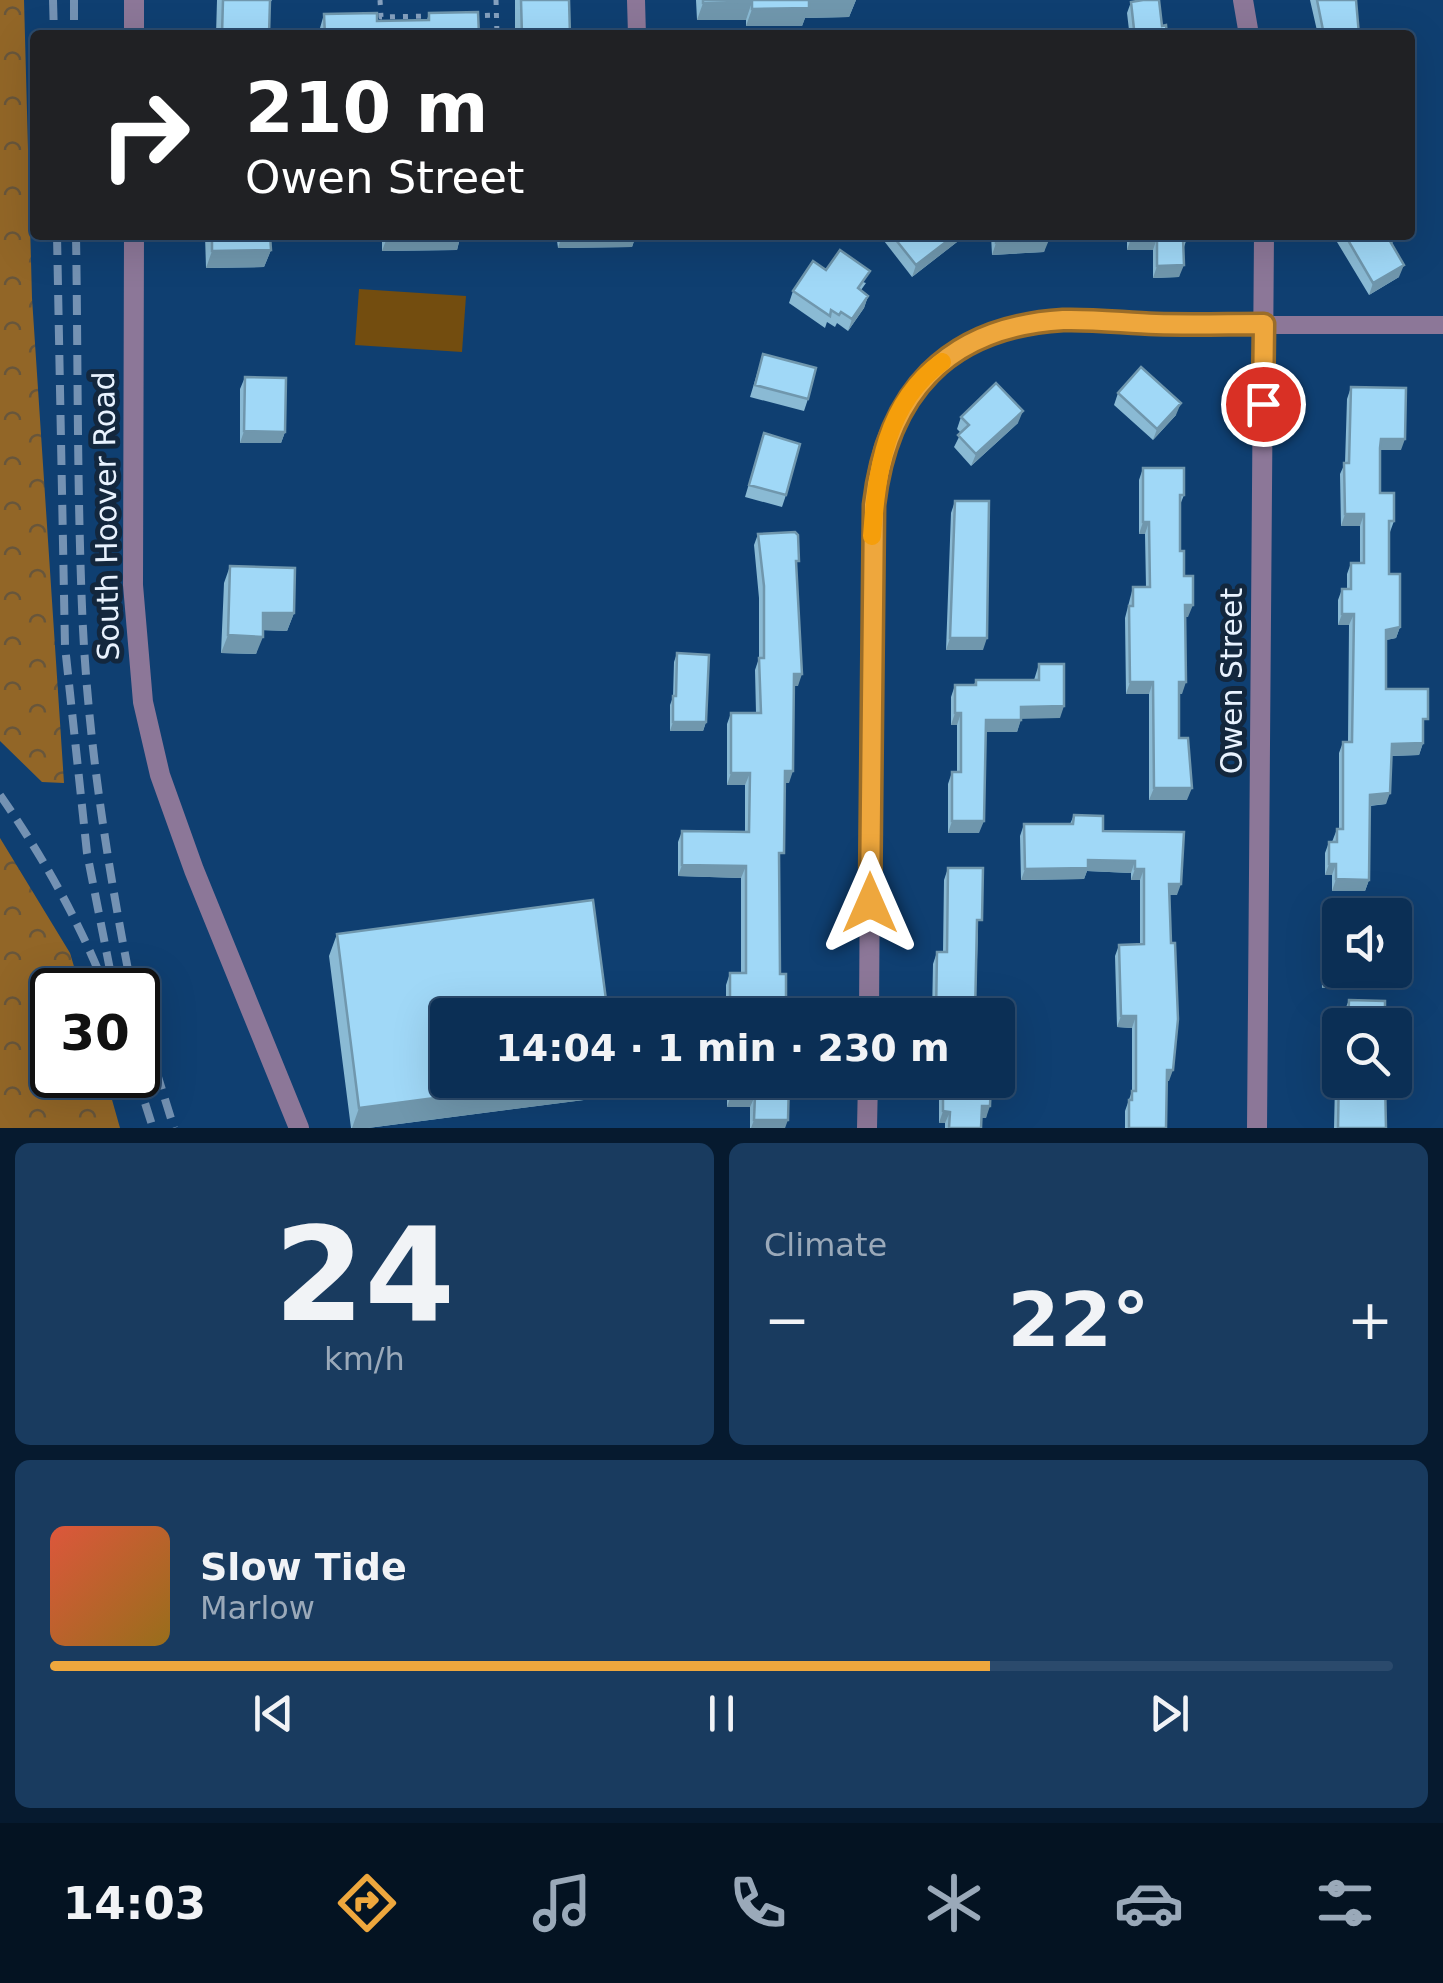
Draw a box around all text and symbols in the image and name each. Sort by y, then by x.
text: 210 m [245,67,488,149]
icon: right [80,70,210,200]
text: Owen Street [245,151,524,204]
pin [1221,362,1306,447]
street label: South Hoover Road [86,371,126,661]
icon: arrive [1236,377,1291,432]
street label: Owen Street [1214,588,1249,774]
position arrow [818,851,922,955]
map controls [1322,898,1412,1098]
button: sound [1322,898,1412,988]
speed limit sign: 30 [30,968,160,1098]
button: search [1322,1008,1412,1098]
text: 14:04 · 1 min · 230 m [495,1026,950,1070]
text: 24 [274,1199,455,1351]
text: Climate [764,1226,887,1264]
text: 22° [1008,1276,1149,1364]
text: − [764,1288,810,1352]
text: + [1347,1288,1393,1352]
text: km/h [324,1340,405,1378]
text: Slow Tide [200,1545,407,1589]
text: Marlow [200,1589,315,1627]
icon: previous [246,1686,301,1741]
icon: pause [694,1686,749,1741]
icon: next [1142,1686,1197,1741]
icon: directions [332,1868,402,1938]
icon: music [527,1868,597,1938]
icon: phone [723,1868,793,1938]
icon: climate [919,1868,989,1938]
icon: car [1114,1868,1184,1938]
icon: filters [1310,1868,1380,1938]
text: 14:03 [63,1877,206,1930]

